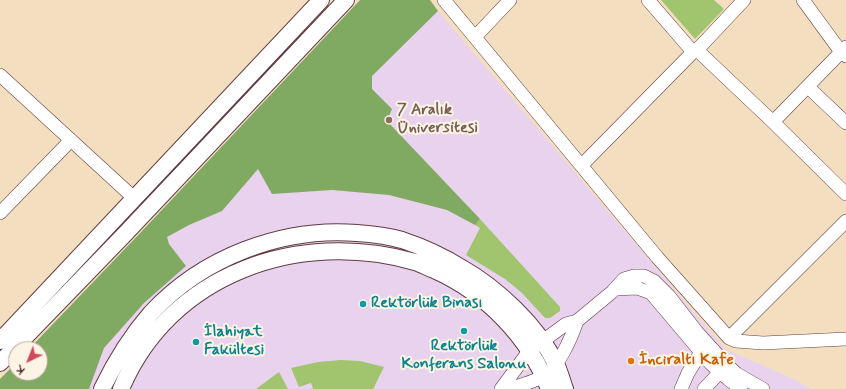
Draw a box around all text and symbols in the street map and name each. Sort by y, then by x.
place label: 7 Aralık Üniversitesi [397,101,478,139]
marker: 7 Aralık Üniversitesi [384,115,394,125]
place label: Rektörlük Binası [371,294,483,314]
marker: Rektörlük Binası [358,299,368,309]
place label: İlahiyat Fakültesi [204,323,264,361]
marker: Rektörlük Konferans Salonu [459,326,469,336]
marker: İlahiyat Fakültesi [191,337,201,347]
place label: Rektörlük Konferans Salonu [402,337,526,375]
north arrow [8,341,48,381]
place label: İnciraltı Kafe [639,351,734,371]
marker: İnciraltı Kafe [626,356,636,366]
text: K [13,361,28,377]

